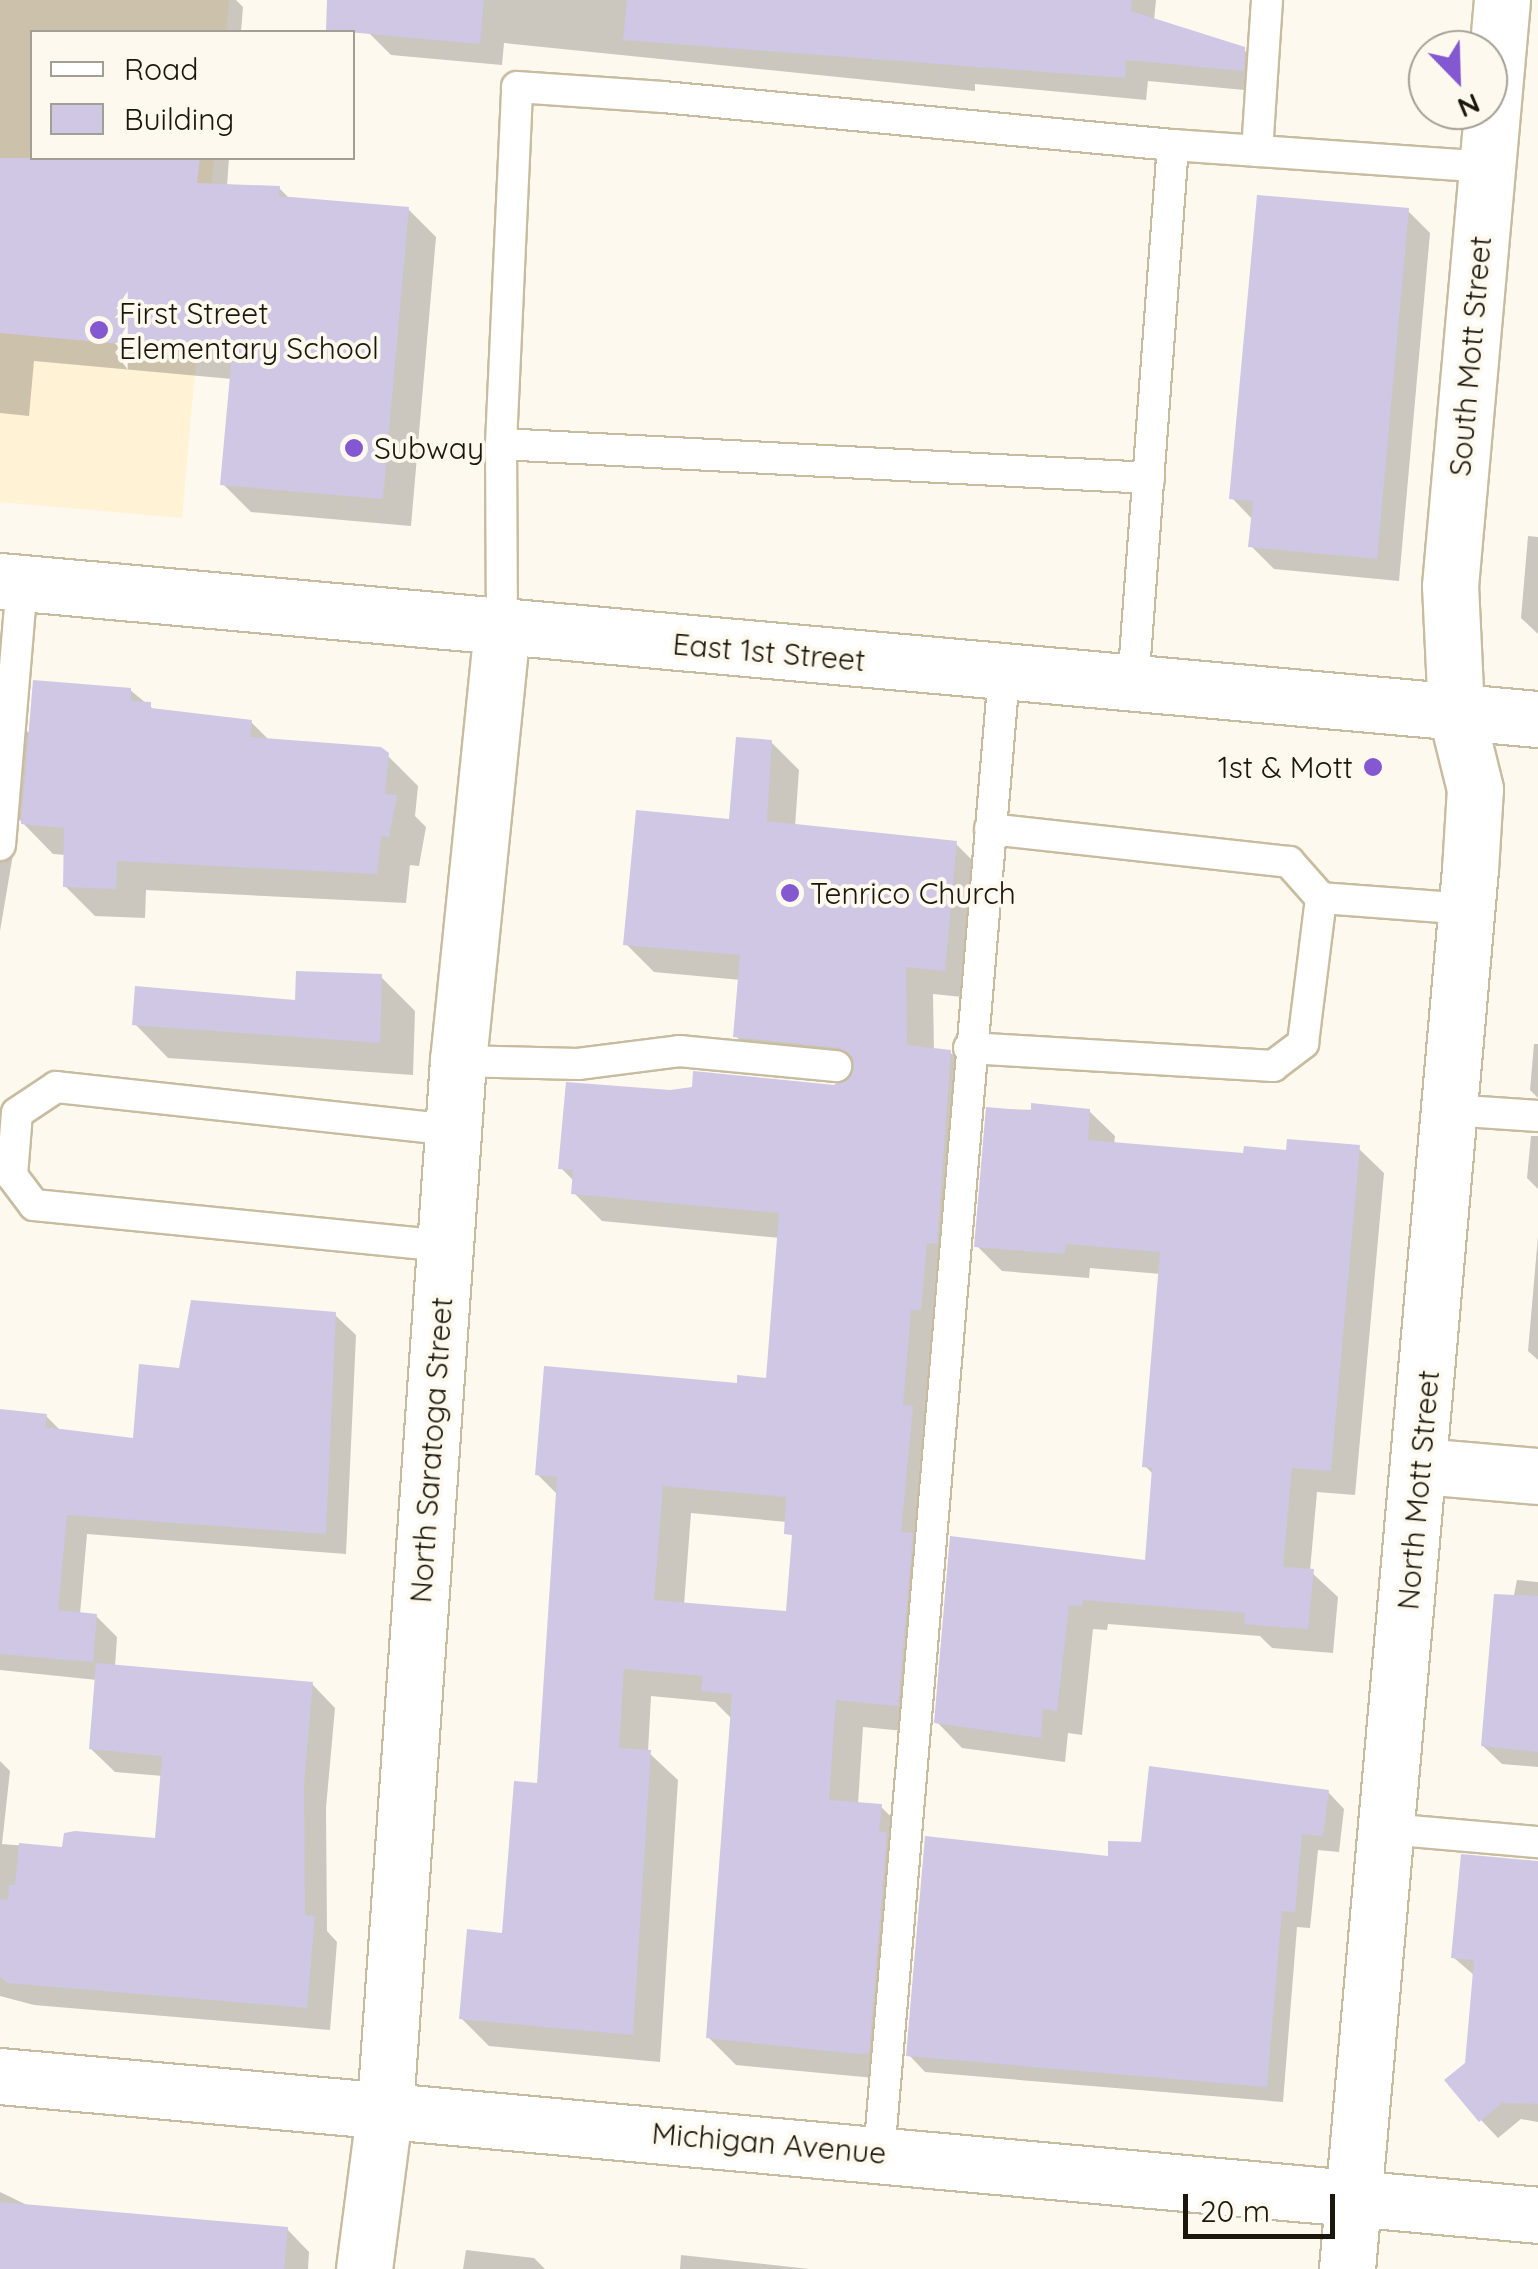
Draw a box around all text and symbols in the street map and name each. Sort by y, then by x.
legend [30,30,355,160]
north arrow [1408,30,1508,130]
text: Road [124,50,198,88]
text: N [1453,86,1485,126]
text: Building [124,100,234,138]
street label: South Mott Street [1442,234,1498,478]
place label: First Street Elementary School [119,295,379,366]
marker: First Street Elementary School [88,319,110,341]
place label: Subway [374,430,484,466]
marker: Subway [343,437,365,459]
street label: East 1st Street [671,626,867,678]
place label: 1st & Mott [1218,749,1353,785]
marker: 1st & Mott [1362,756,1384,778]
place label: Tenrico Church [810,875,1016,911]
marker: Tenrico Church [779,882,801,904]
street label: North Saratoga Street [402,1296,460,1604]
street label: North Mott Street [1390,1369,1446,1611]
street label: Michigan Avenue [650,2115,888,2171]
scale bar [1188,2174,1340,2236]
text: 20 m [1200,2192,1270,2230]

